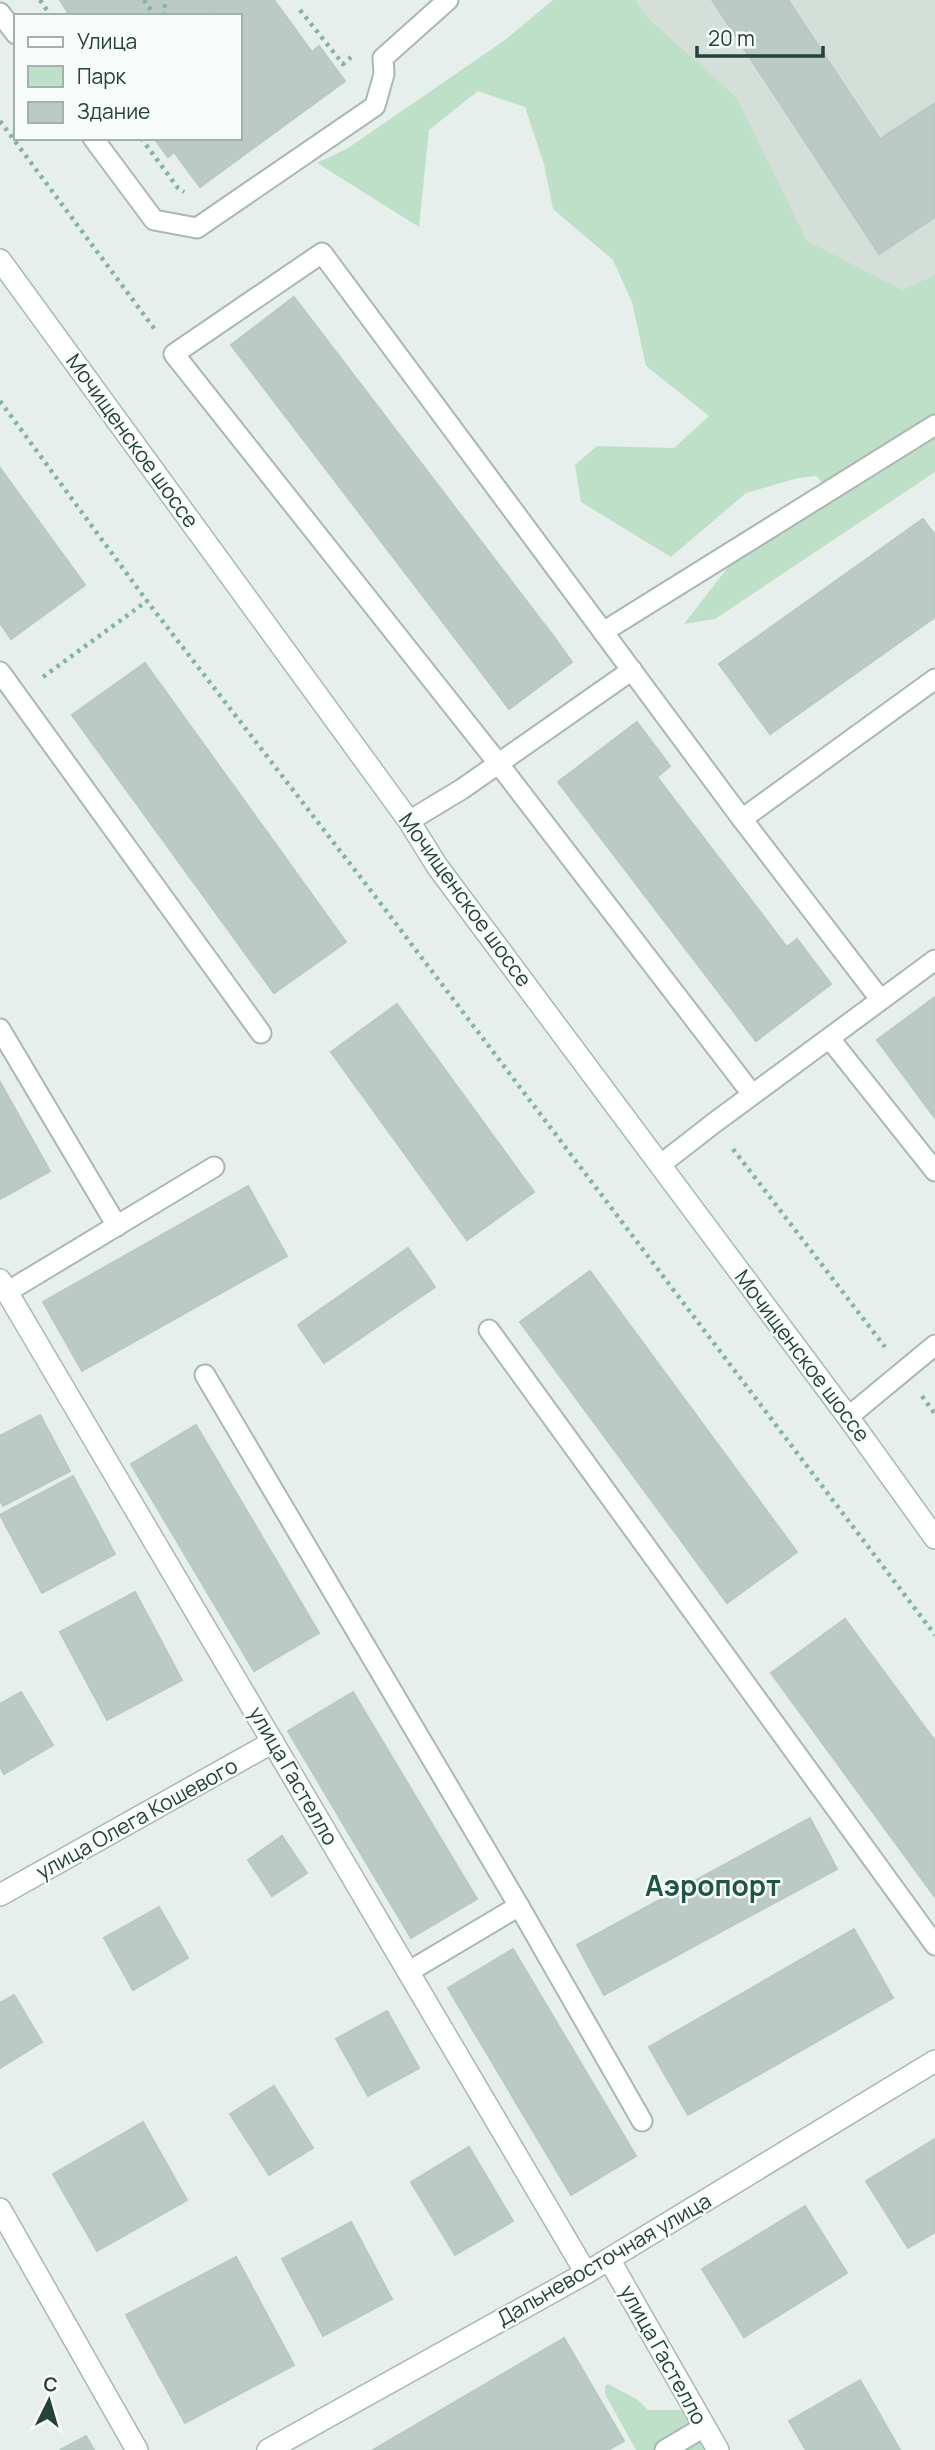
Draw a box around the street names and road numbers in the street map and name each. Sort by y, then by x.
street label: Мочищенское шоссе [60,348,205,533]
street label: Мочищенское шоссе [393,807,538,992]
street label: Мочищенское шоссе [729,1264,877,1447]
street label: улица Гастелло [243,1701,345,1850]
street label: улица Олега Кошевого [31,1751,242,1885]
street label: Дальневосточная улица [491,2186,716,2332]
street label: улица Гастелло [614,2280,714,2429]

